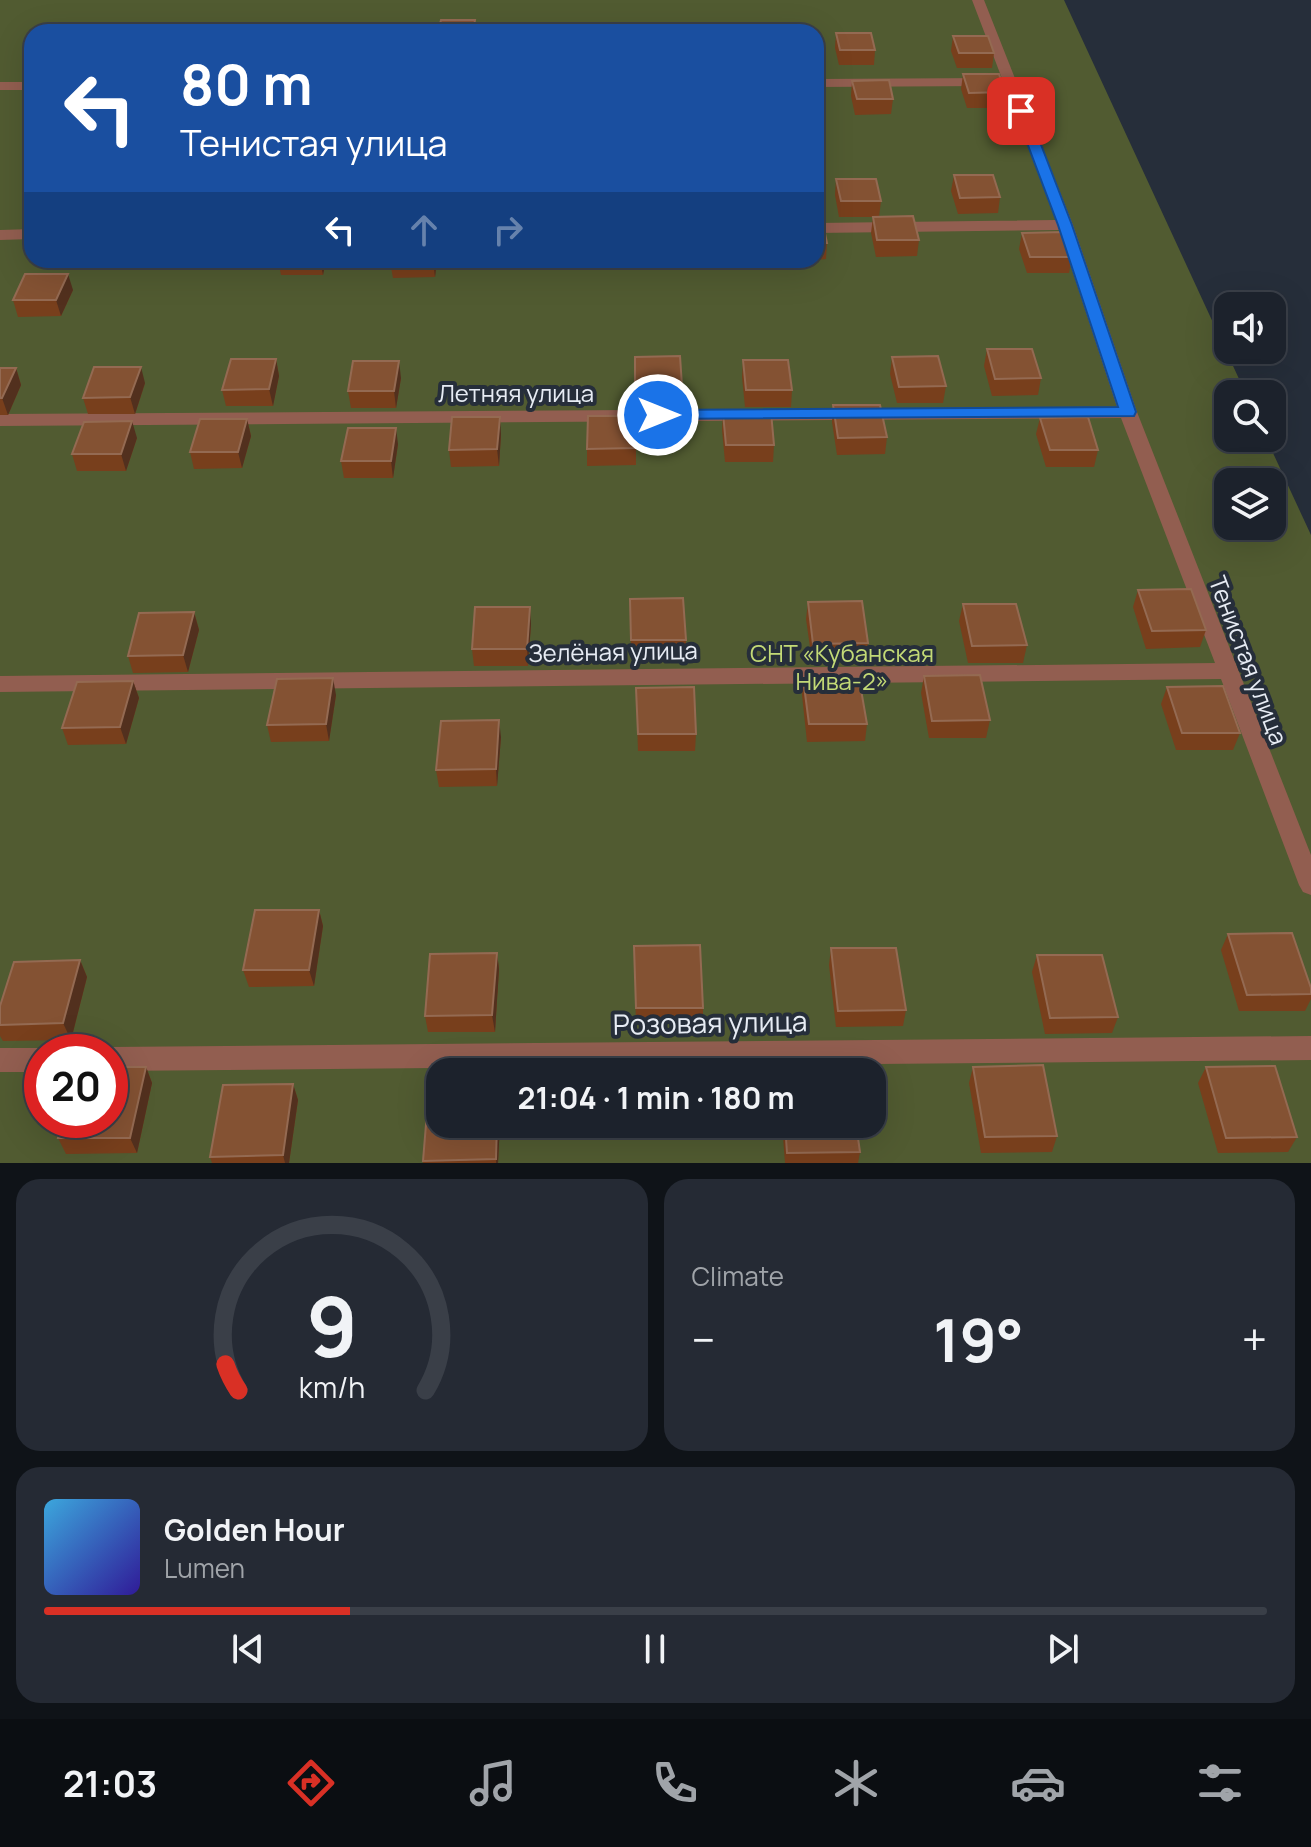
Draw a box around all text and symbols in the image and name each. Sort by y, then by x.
text: 80 m [180,45,313,122]
icon: left [48,56,152,160]
pin [987,77,1055,145]
icon: arrive [999,89,1043,133]
text: Тенистая улица [180,118,448,167]
icon: left [318,208,362,252]
icon: ahead [402,208,446,252]
icon: right [486,208,530,252]
map controls [1214,292,1286,540]
button: sound [1214,292,1286,364]
position arrow [616,373,700,457]
street label: Летняя улица [438,376,594,409]
button: search [1214,380,1286,452]
button: layers [1214,468,1286,540]
street label: Тенистая улица [1202,571,1296,749]
street label: Зелёная улица [528,633,698,669]
park label: СНТ «Кубанская Нива-2» [750,636,934,697]
street label: Розовая улица [612,1001,808,1043]
speed limit sign: 20 [24,1034,128,1138]
text: 21:04 · 1 min · 180 m [518,1077,794,1118]
text: Climate [692,1258,784,1294]
text: 9 [306,1268,358,1382]
text: 19° [933,1298,1024,1380]
text: − [692,1309,715,1369]
text: + [1242,1309,1267,1369]
text: km/h [299,1368,365,1407]
text: Golden Hour [164,1509,345,1550]
text: Lumen [164,1550,245,1586]
icon: previous [226,1627,270,1671]
icon: pause [633,1627,677,1671]
icon: next [1041,1627,1085,1671]
icon: directions [283,1755,339,1811]
icon: music [465,1755,521,1811]
icon: phone [647,1755,703,1811]
icon: climate [828,1755,884,1811]
icon: car [1010,1755,1066,1811]
icon: filters [1192,1755,1248,1811]
text: 21:03 [63,1759,157,1808]

